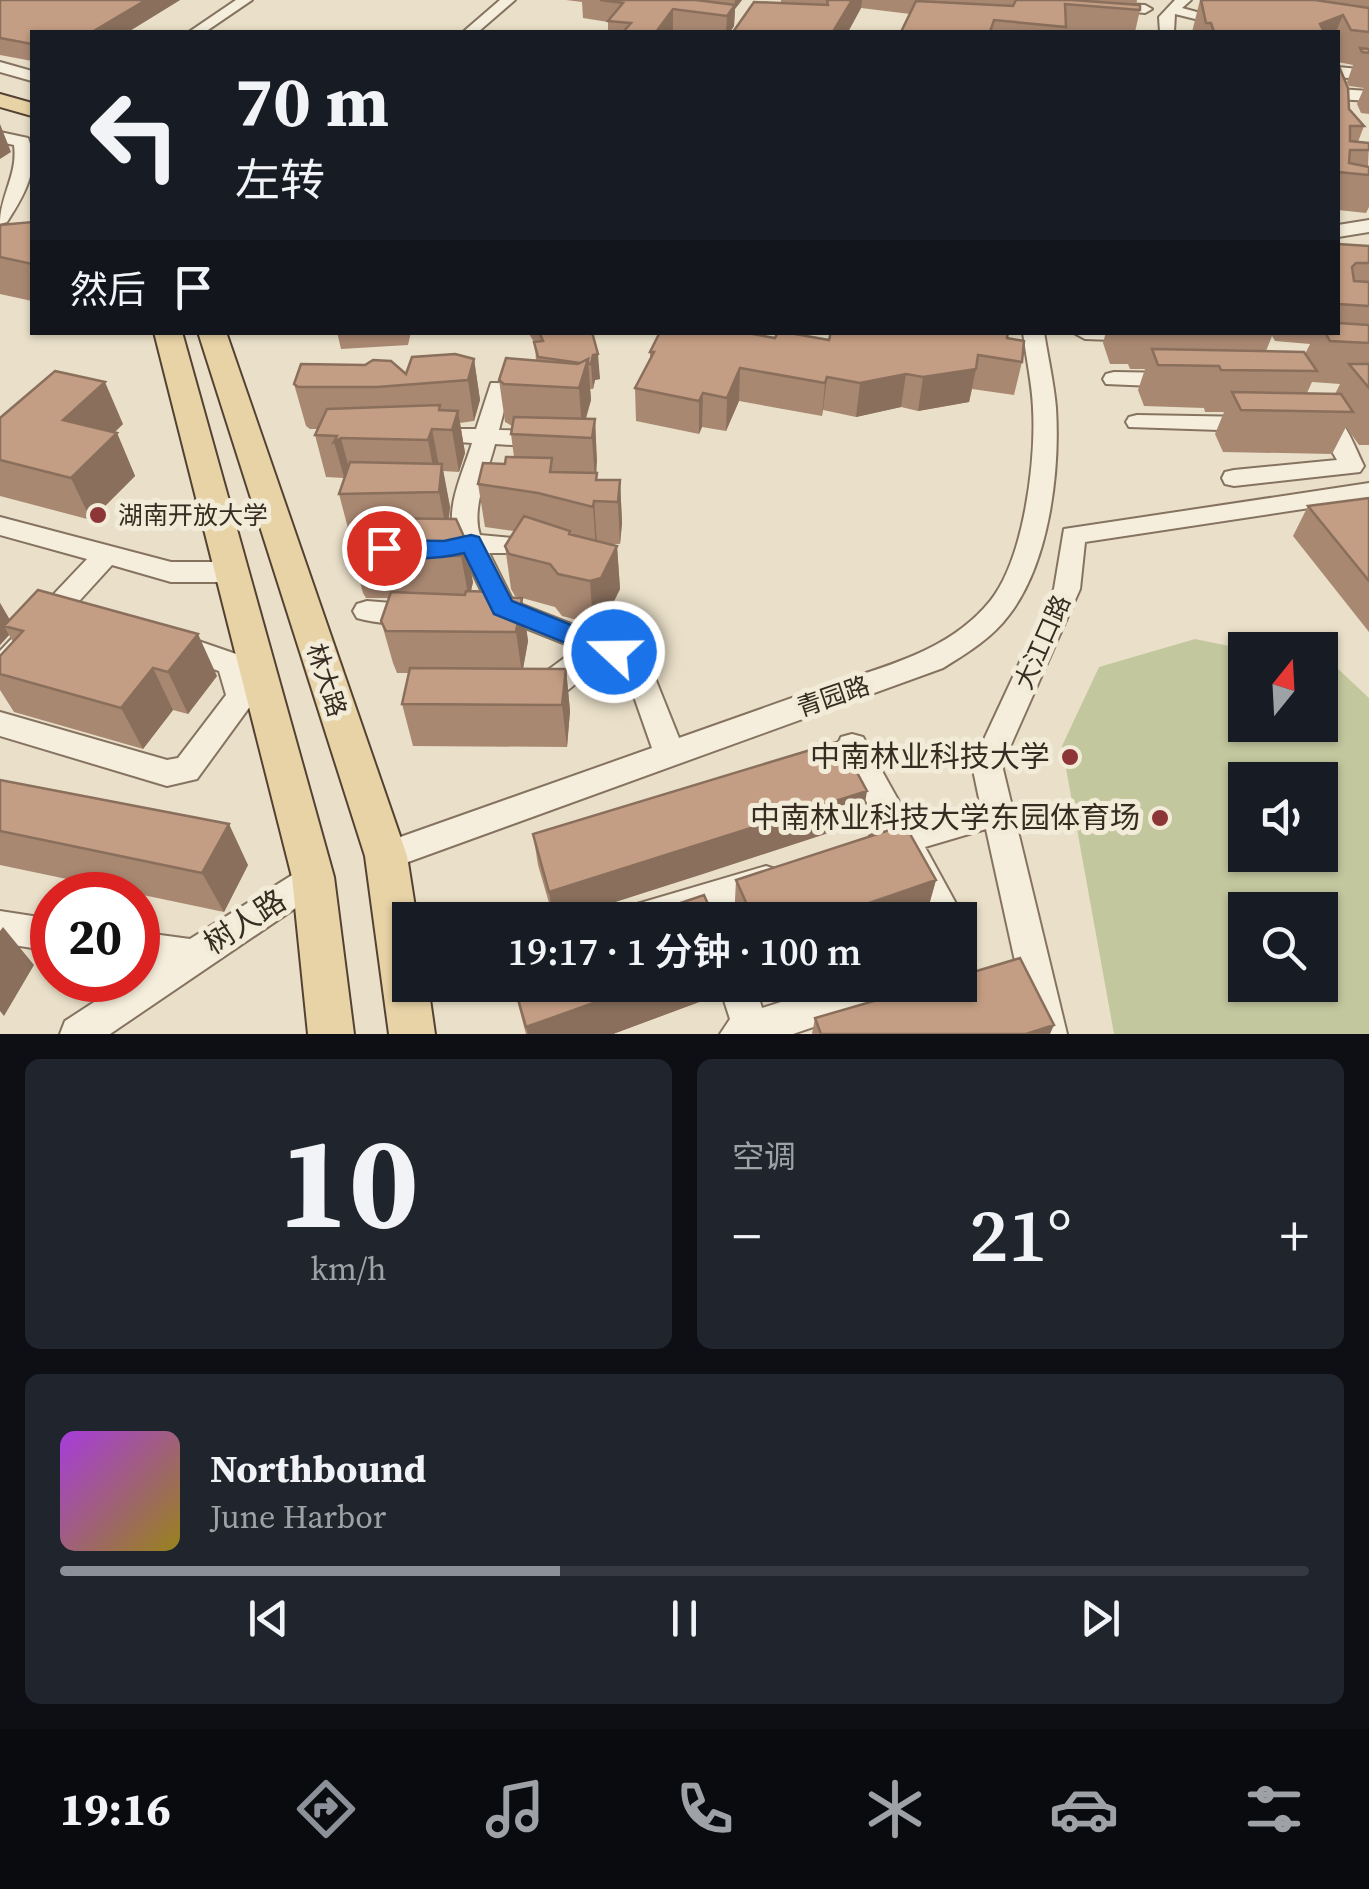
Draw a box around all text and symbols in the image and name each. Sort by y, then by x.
text: 70 m [235,53,389,149]
icon: left [70,70,200,200]
text: 左转 [235,149,325,211]
icon: arrive [166,260,221,315]
text: 然后 [70,264,146,316]
place label: 湖南开放大学 [118,498,268,532]
marker: 湖南开放大学 [87,504,109,526]
pin [342,506,427,591]
icon: arrive [357,521,412,576]
street label: 大江口路 [1006,589,1078,695]
position arrow [562,600,666,704]
north arrow [1228,632,1338,742]
map controls [1228,632,1338,1002]
street label: 林大路 [299,639,355,721]
street label: 青园路 [792,668,874,724]
place label: 中南林业科技大学 [810,736,1050,777]
marker: 中南林业科技大学 [1059,746,1081,768]
button: sound [1228,762,1338,872]
place label: 中南林业科技大学东园体育场 [750,797,1140,838]
marker: 中南林业科技大学东园体育场 [1149,807,1171,829]
speed limit sign: 20 [30,872,160,1002]
street label: 树人路 [196,880,294,963]
button: search [1228,892,1338,1002]
text: 19:17 · 1 分钟 · 100 m [508,926,861,978]
text: 10 [278,1092,419,1271]
text: 空调 [732,1135,796,1179]
text: 21° [969,1183,1072,1286]
text: − [732,1198,761,1273]
text: + [1280,1198,1309,1273]
text: km/h [310,1247,387,1291]
text: Northbound [210,1443,426,1495]
text: June Harbor [210,1495,386,1539]
icon: previous [241,1591,296,1646]
icon: pause [657,1591,712,1646]
icon: next [1073,1591,1128,1646]
icon: directions [291,1774,361,1844]
icon: music [480,1774,550,1844]
icon: phone [670,1774,740,1844]
icon: climate [860,1774,930,1844]
icon: car [1049,1774,1119,1844]
icon: filters [1239,1774,1309,1844]
text: 19:16 [60,1778,171,1840]

